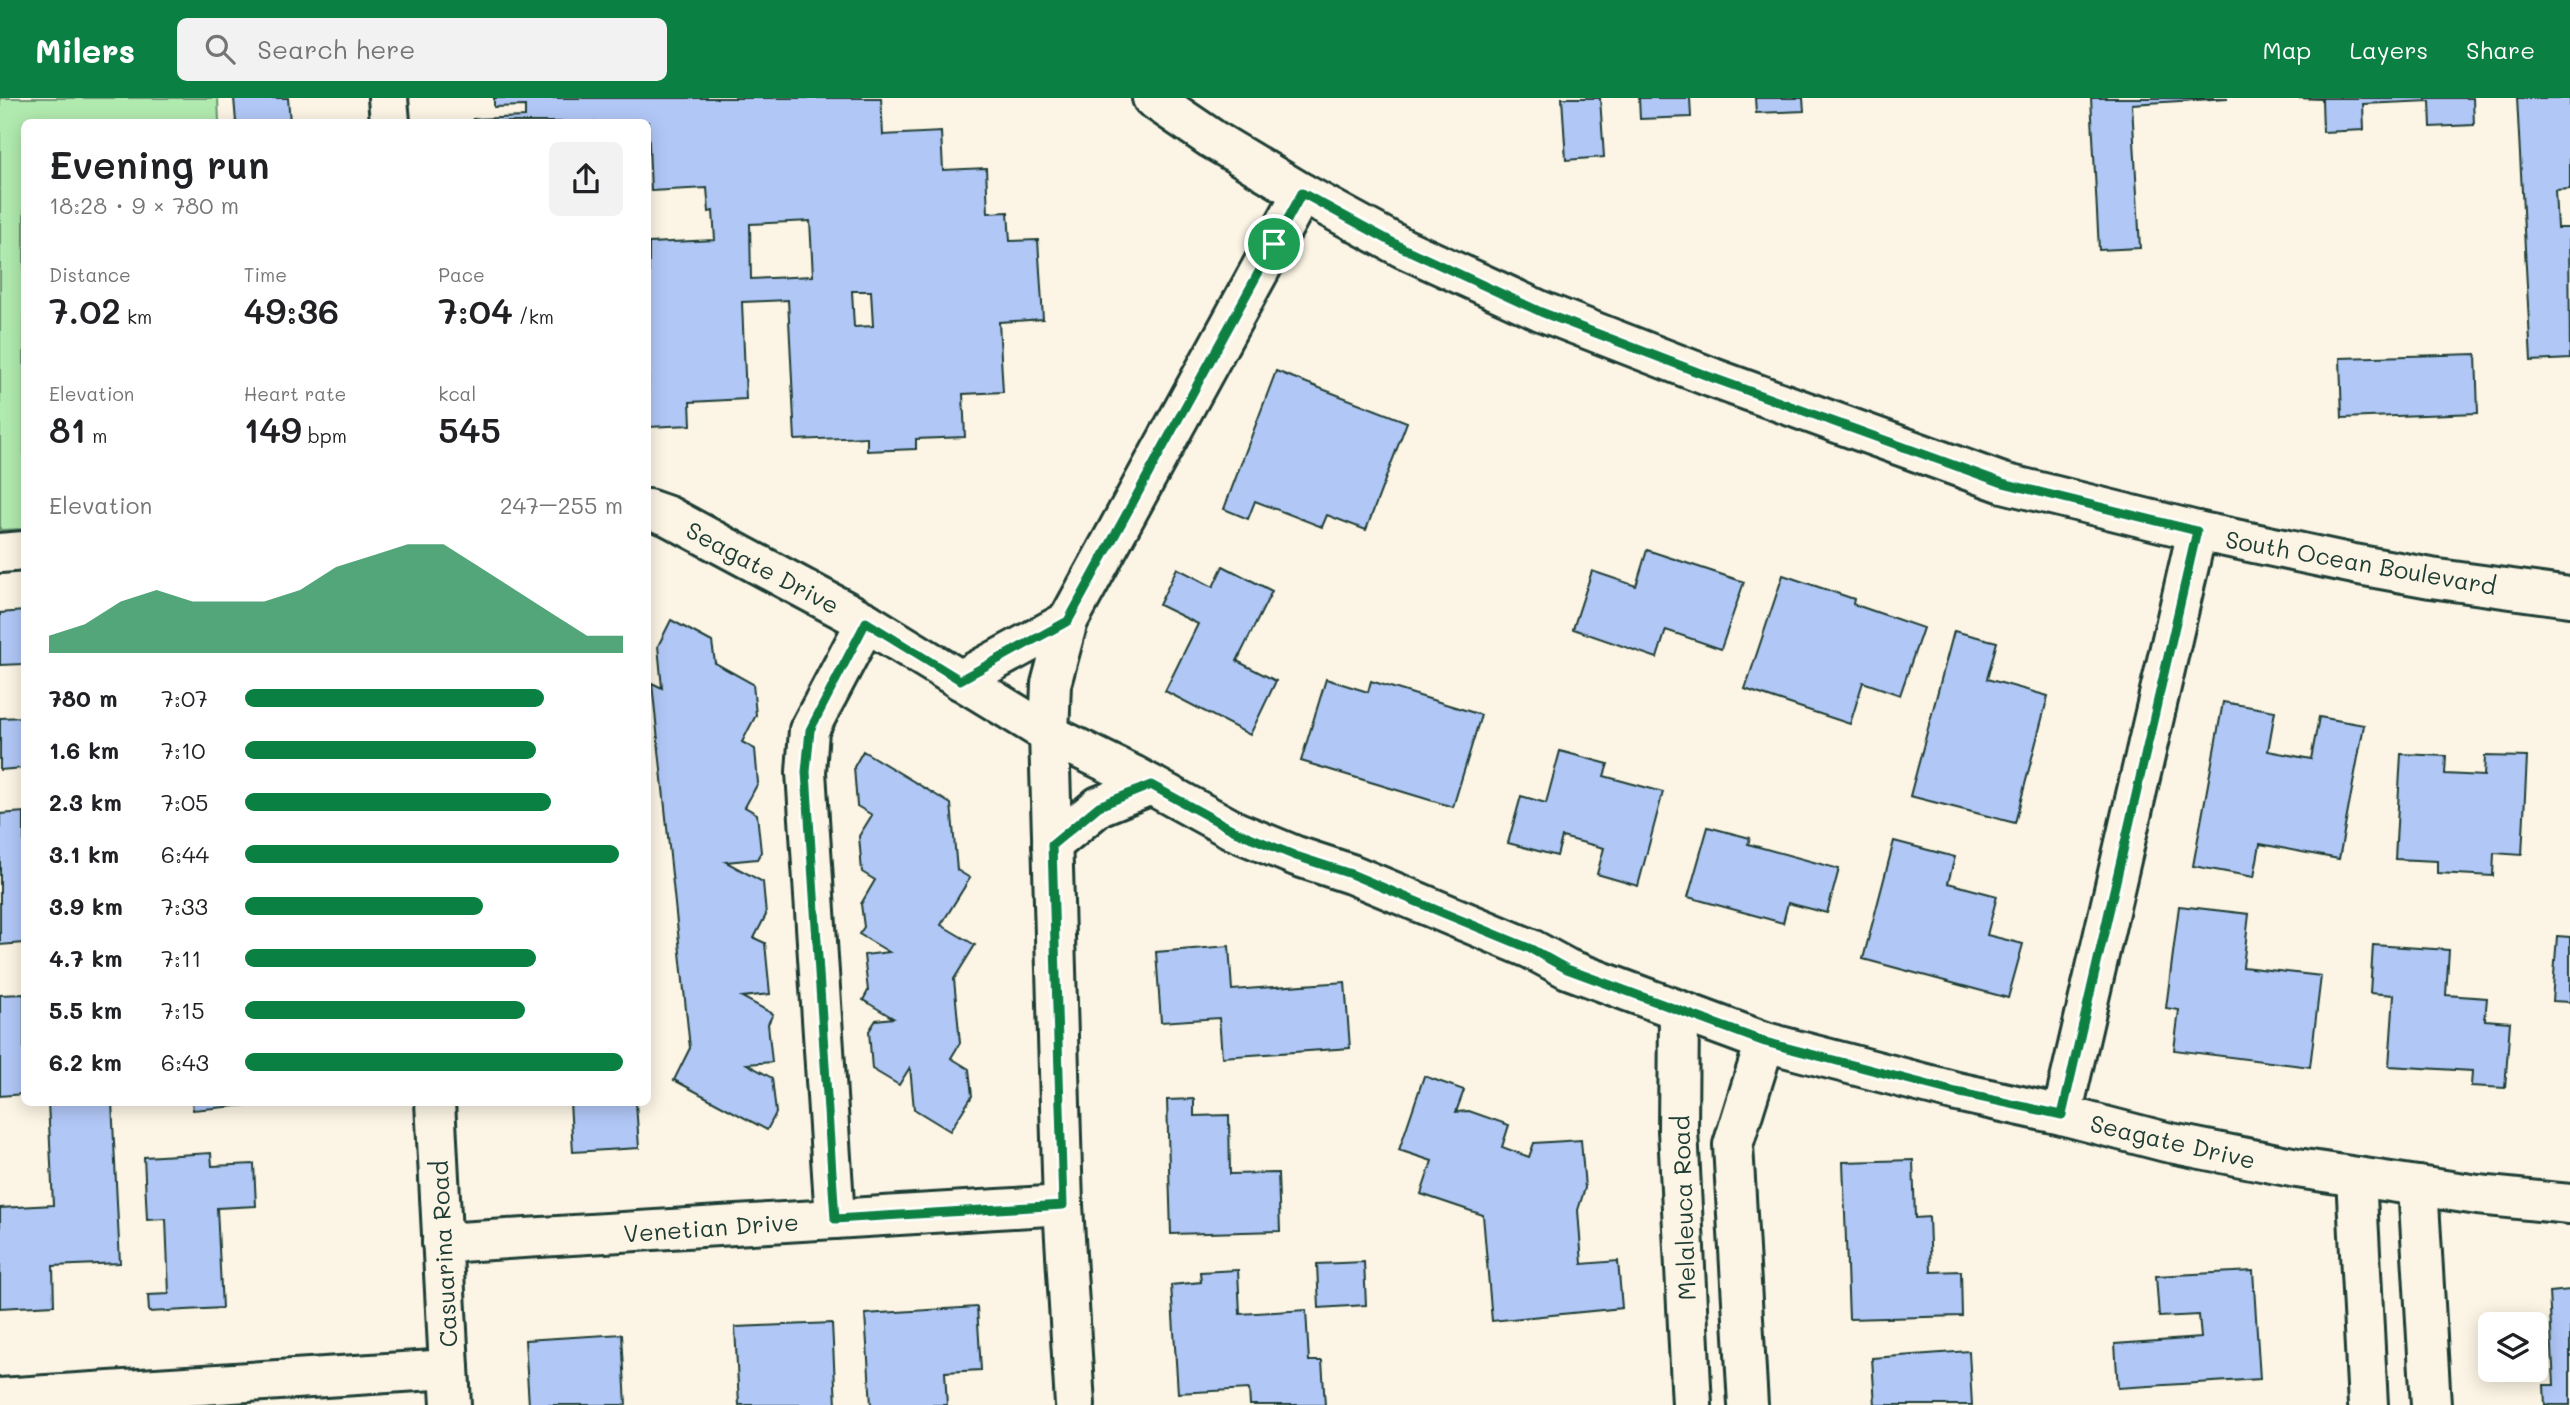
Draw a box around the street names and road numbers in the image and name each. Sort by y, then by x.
street label: Seagate Drive [681,514,845,620]
street label: South Ocean Boulevard [2223,523,2499,601]
street label: Seagate Drive [2087,1107,2259,1175]
street label: Melaleuca Road [1664,1115,1702,1301]
street label: Casuarina Road [423,1160,463,1348]
street label: Venetian Drive [622,1205,800,1249]

